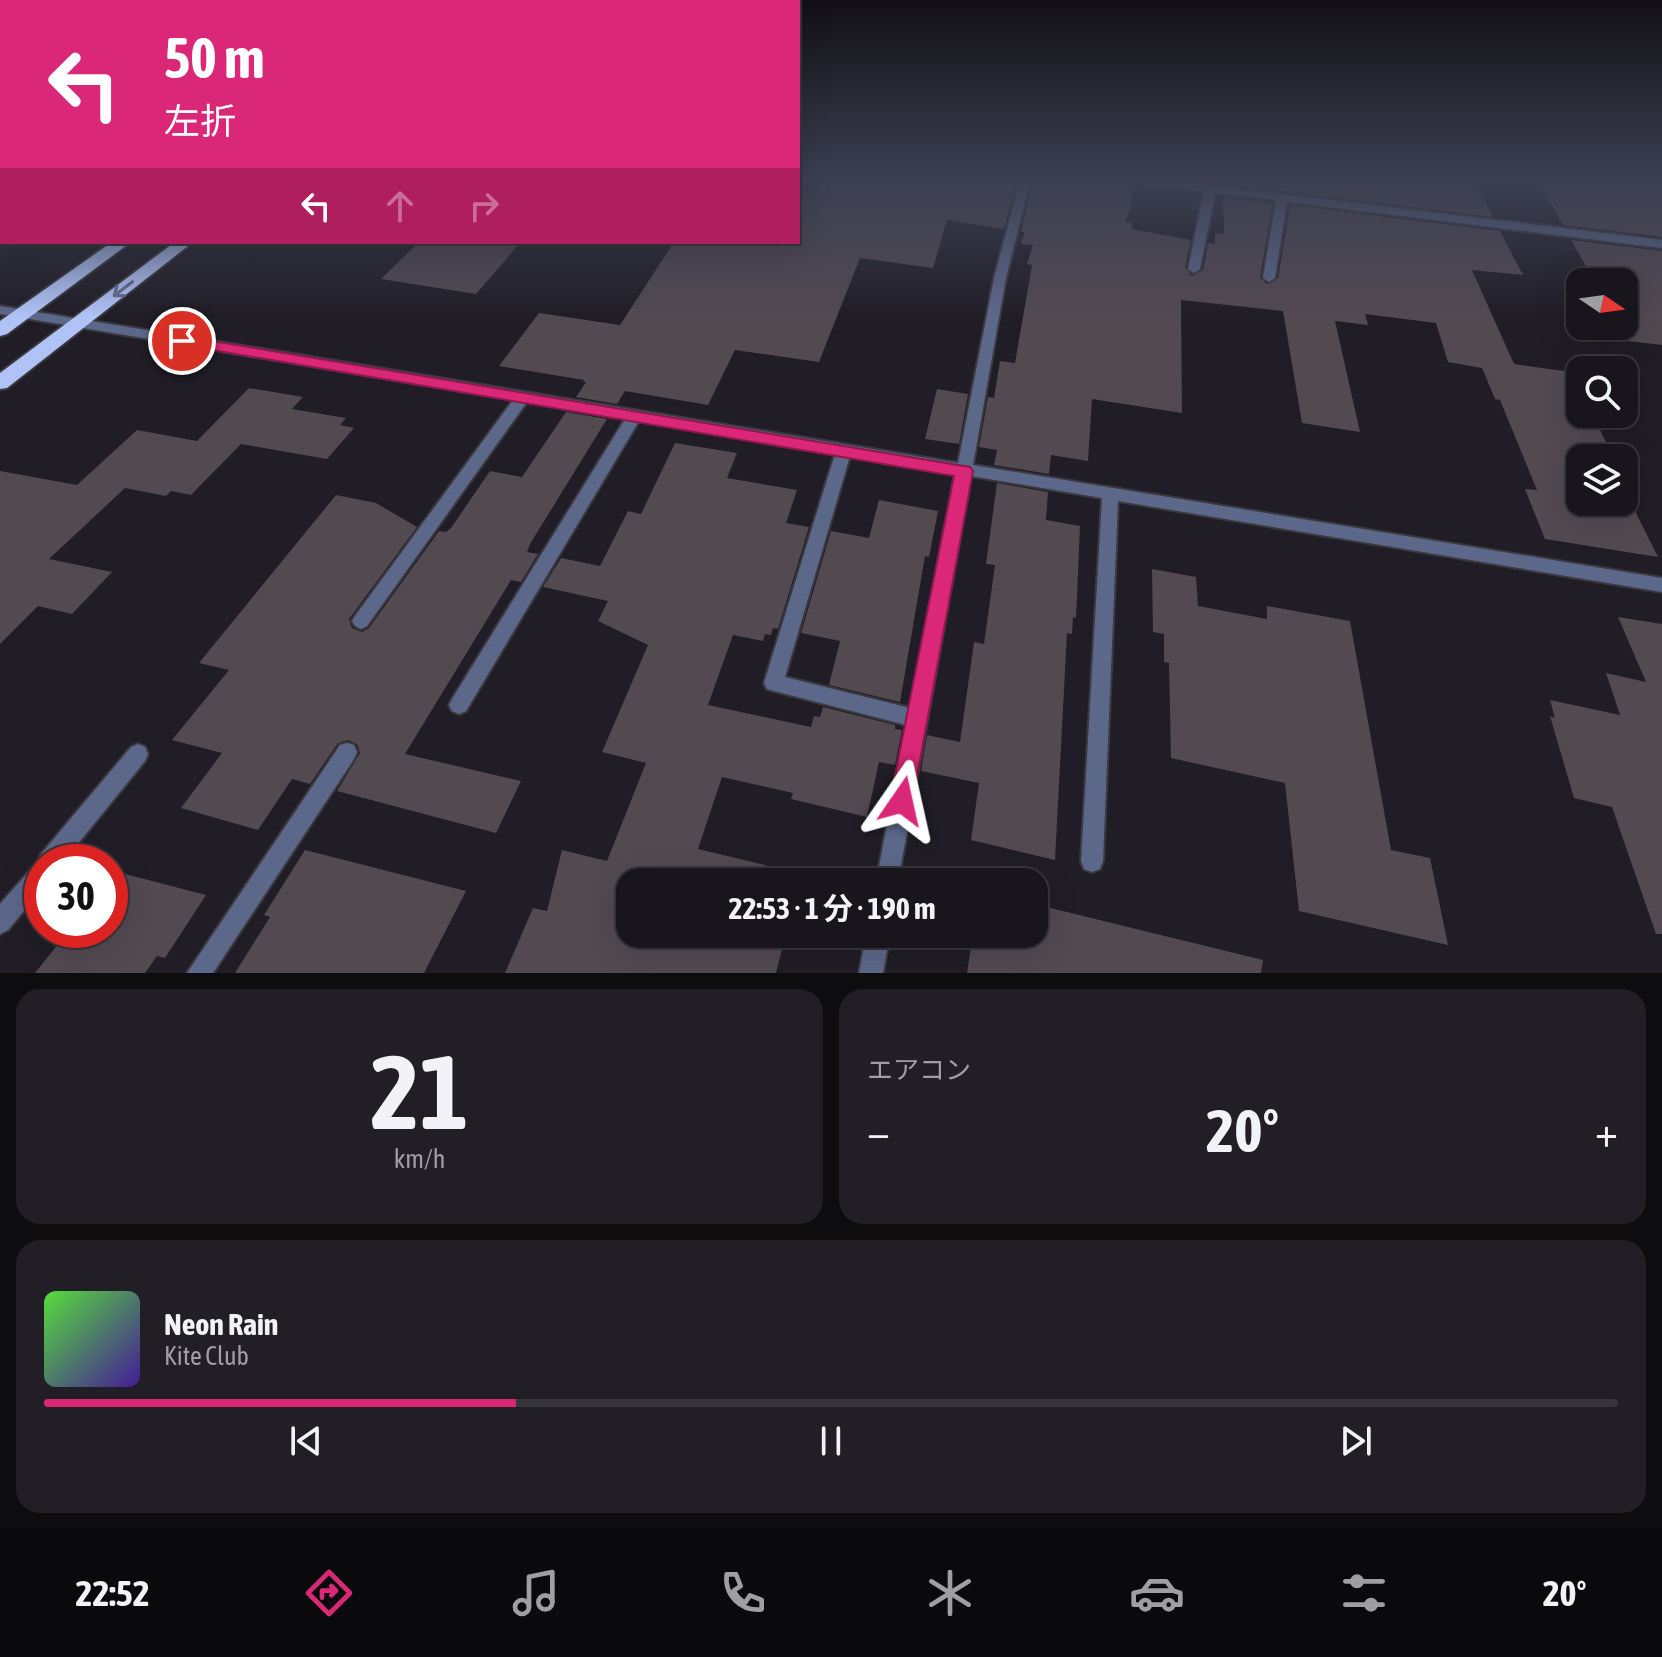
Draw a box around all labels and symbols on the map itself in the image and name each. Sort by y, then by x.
north arrow [1566,268,1638,340]
one-way arrow [113,281,134,298]
pin [148,307,216,375]
position arrow [860,759,944,843]
speed limit sign: 30 [24,844,128,948]

